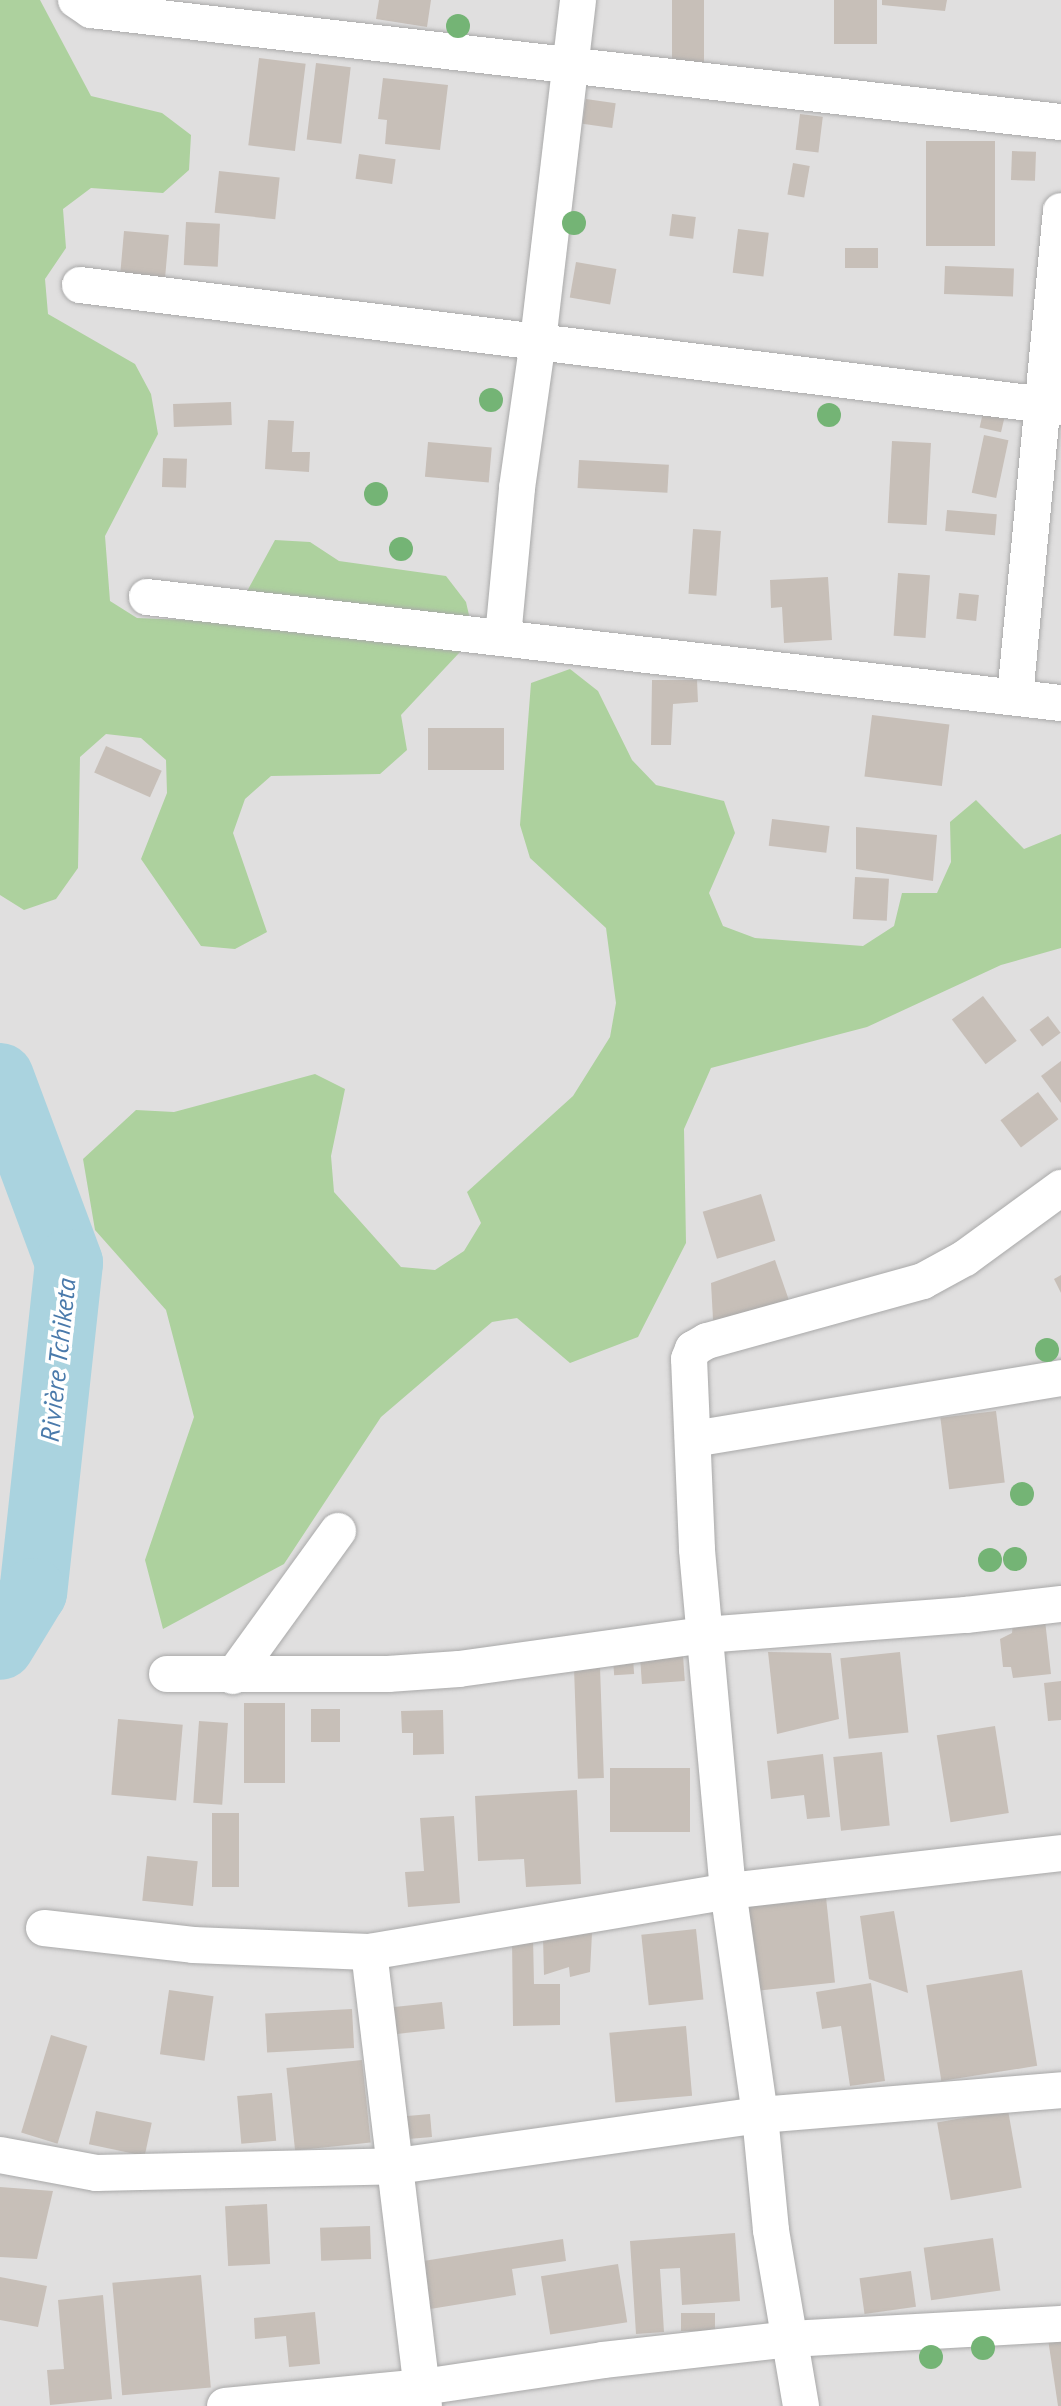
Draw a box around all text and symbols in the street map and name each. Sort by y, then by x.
water label: Rivière Tchiketa [34,1276,82,1444]

